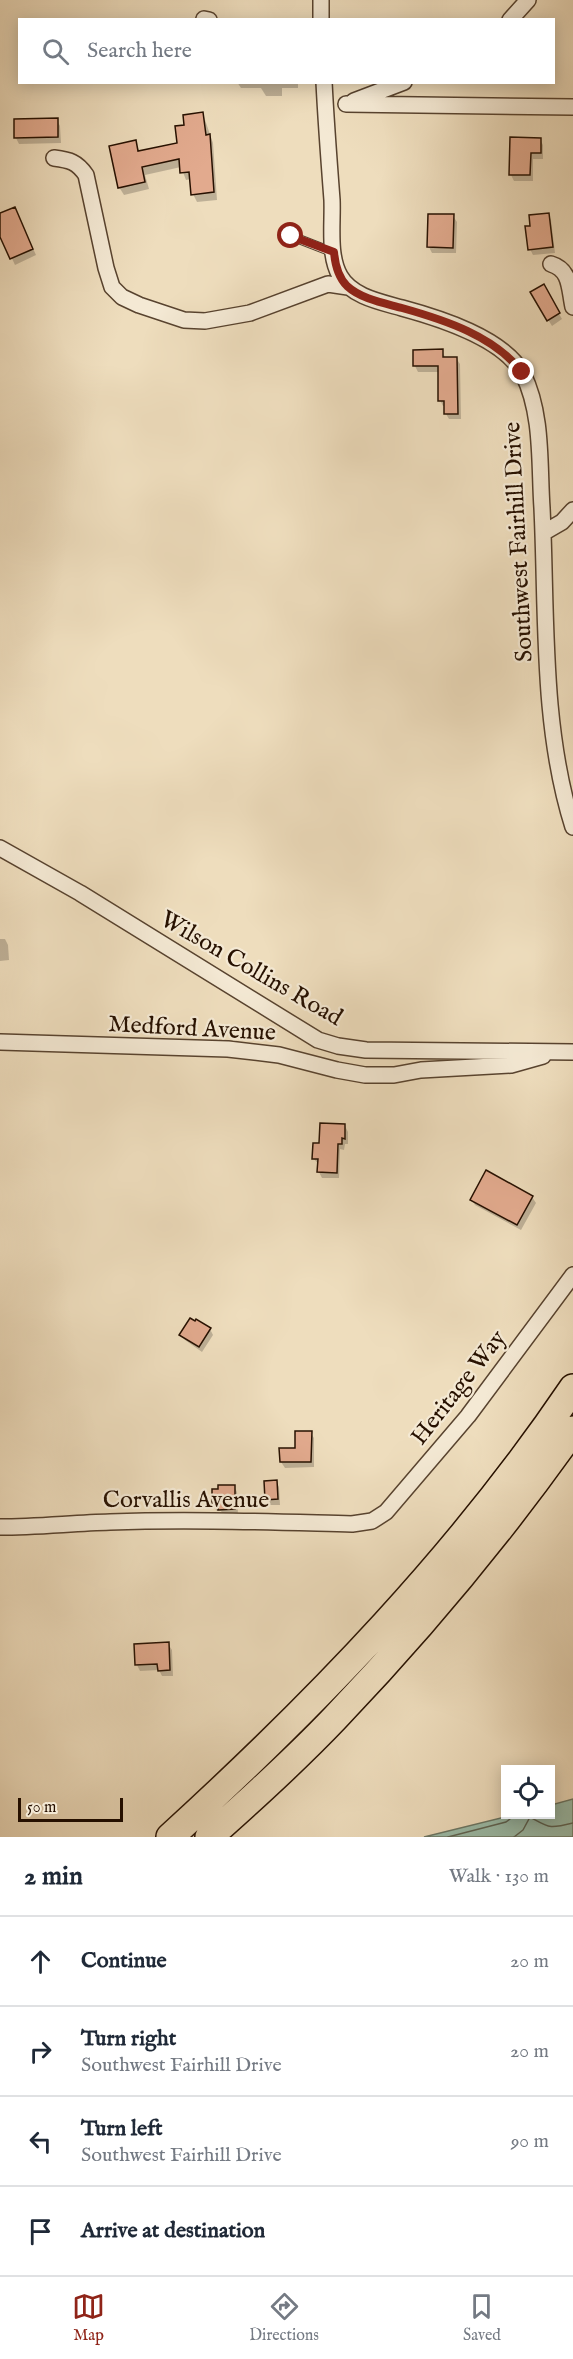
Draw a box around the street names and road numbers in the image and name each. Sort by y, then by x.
street label: Southwest Fairhill Drive [497,421,541,663]
street label: Wilson Collins Road [154,904,348,1034]
street label: Medford Avenue [107,1009,277,1049]
street label: Heritage Way [404,1324,514,1452]
street label: Corvallis Avenue [103,1485,269,1516]

